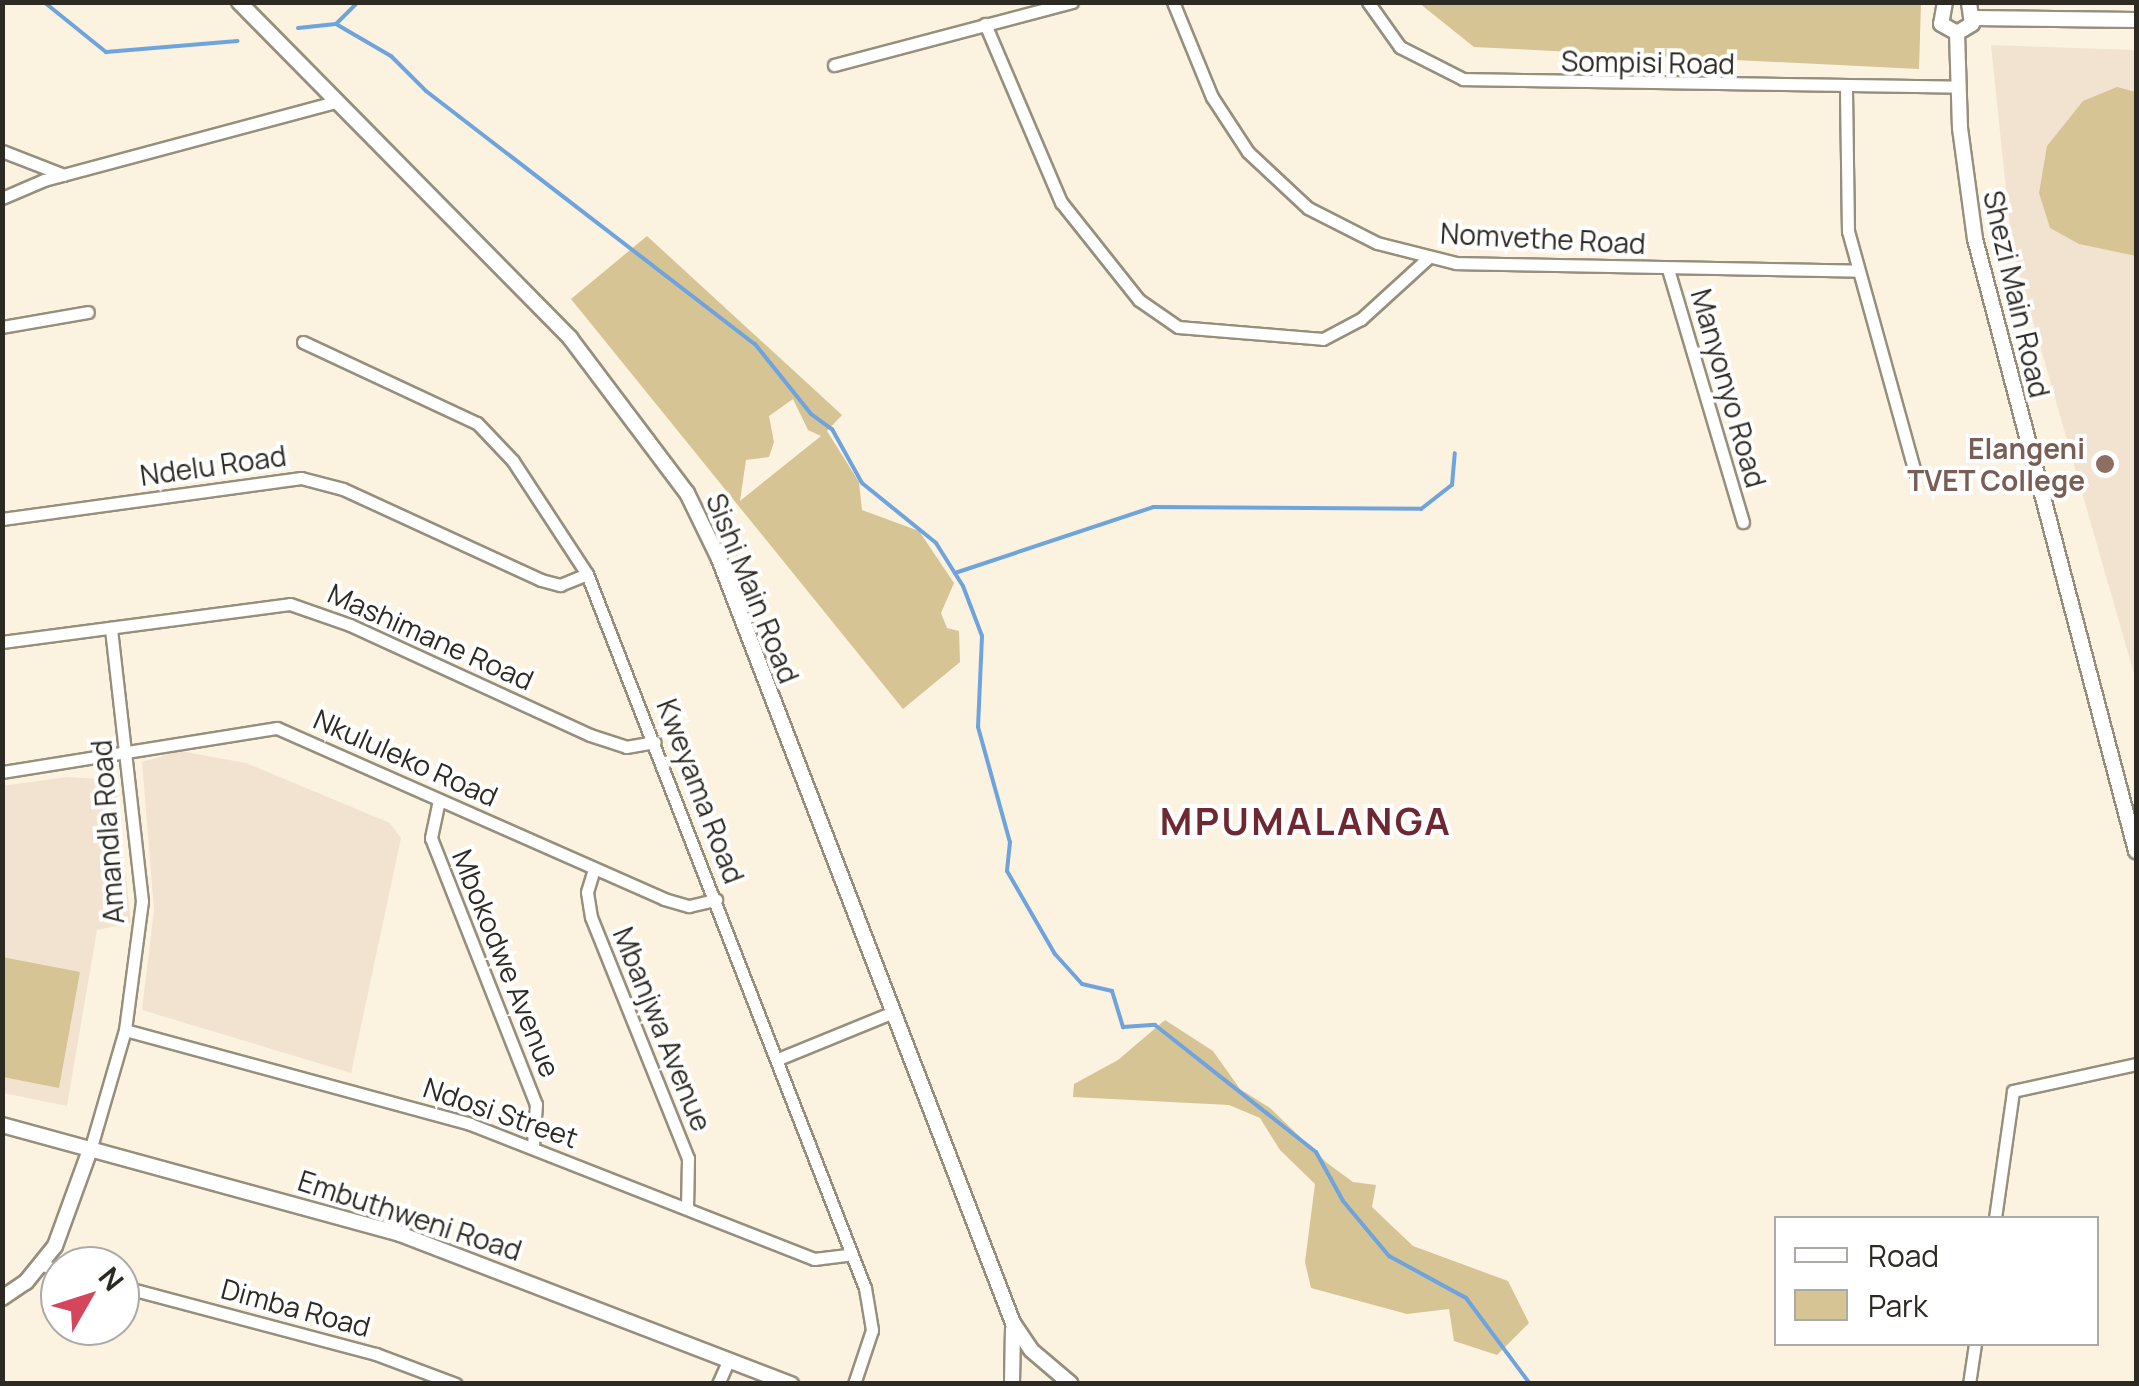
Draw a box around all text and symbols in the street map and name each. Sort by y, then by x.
street label: Sompisi Road [1561,44,1735,80]
street label: Shezi Main Road [1977,187,2057,401]
street label: Nomvethe Road [1439,216,1647,260]
street label: Manyonyo Road [1685,285,1773,491]
place label: Elangeni TVET College [1906,431,2085,497]
street label: Ndelu Road [138,438,288,492]
marker: Elangeni TVET College [2094,453,2116,475]
street label: Sishi Main Road [700,488,806,688]
street label: Mashimane Road [323,576,539,696]
street label: Kweyama Road [650,694,752,888]
street label: Nkululeko Road [309,701,503,813]
street label: Amandla Road [84,739,130,925]
district label: MPUMALANGA [1160,798,1452,844]
street label: Mbokodwe Avenue [446,844,568,1082]
street label: Mbanjwa Avenue [607,922,719,1136]
street label: Ndosi Street [419,1070,583,1154]
street label: Embuthweni Road [294,1163,526,1267]
legend [1774,1216,2099,1346]
text: Road [1868,1235,1939,1276]
north arrow [40,1246,140,1346]
text: N [91,1259,133,1298]
street label: Dimba Road [218,1271,374,1343]
text: Park [1868,1285,1928,1326]

